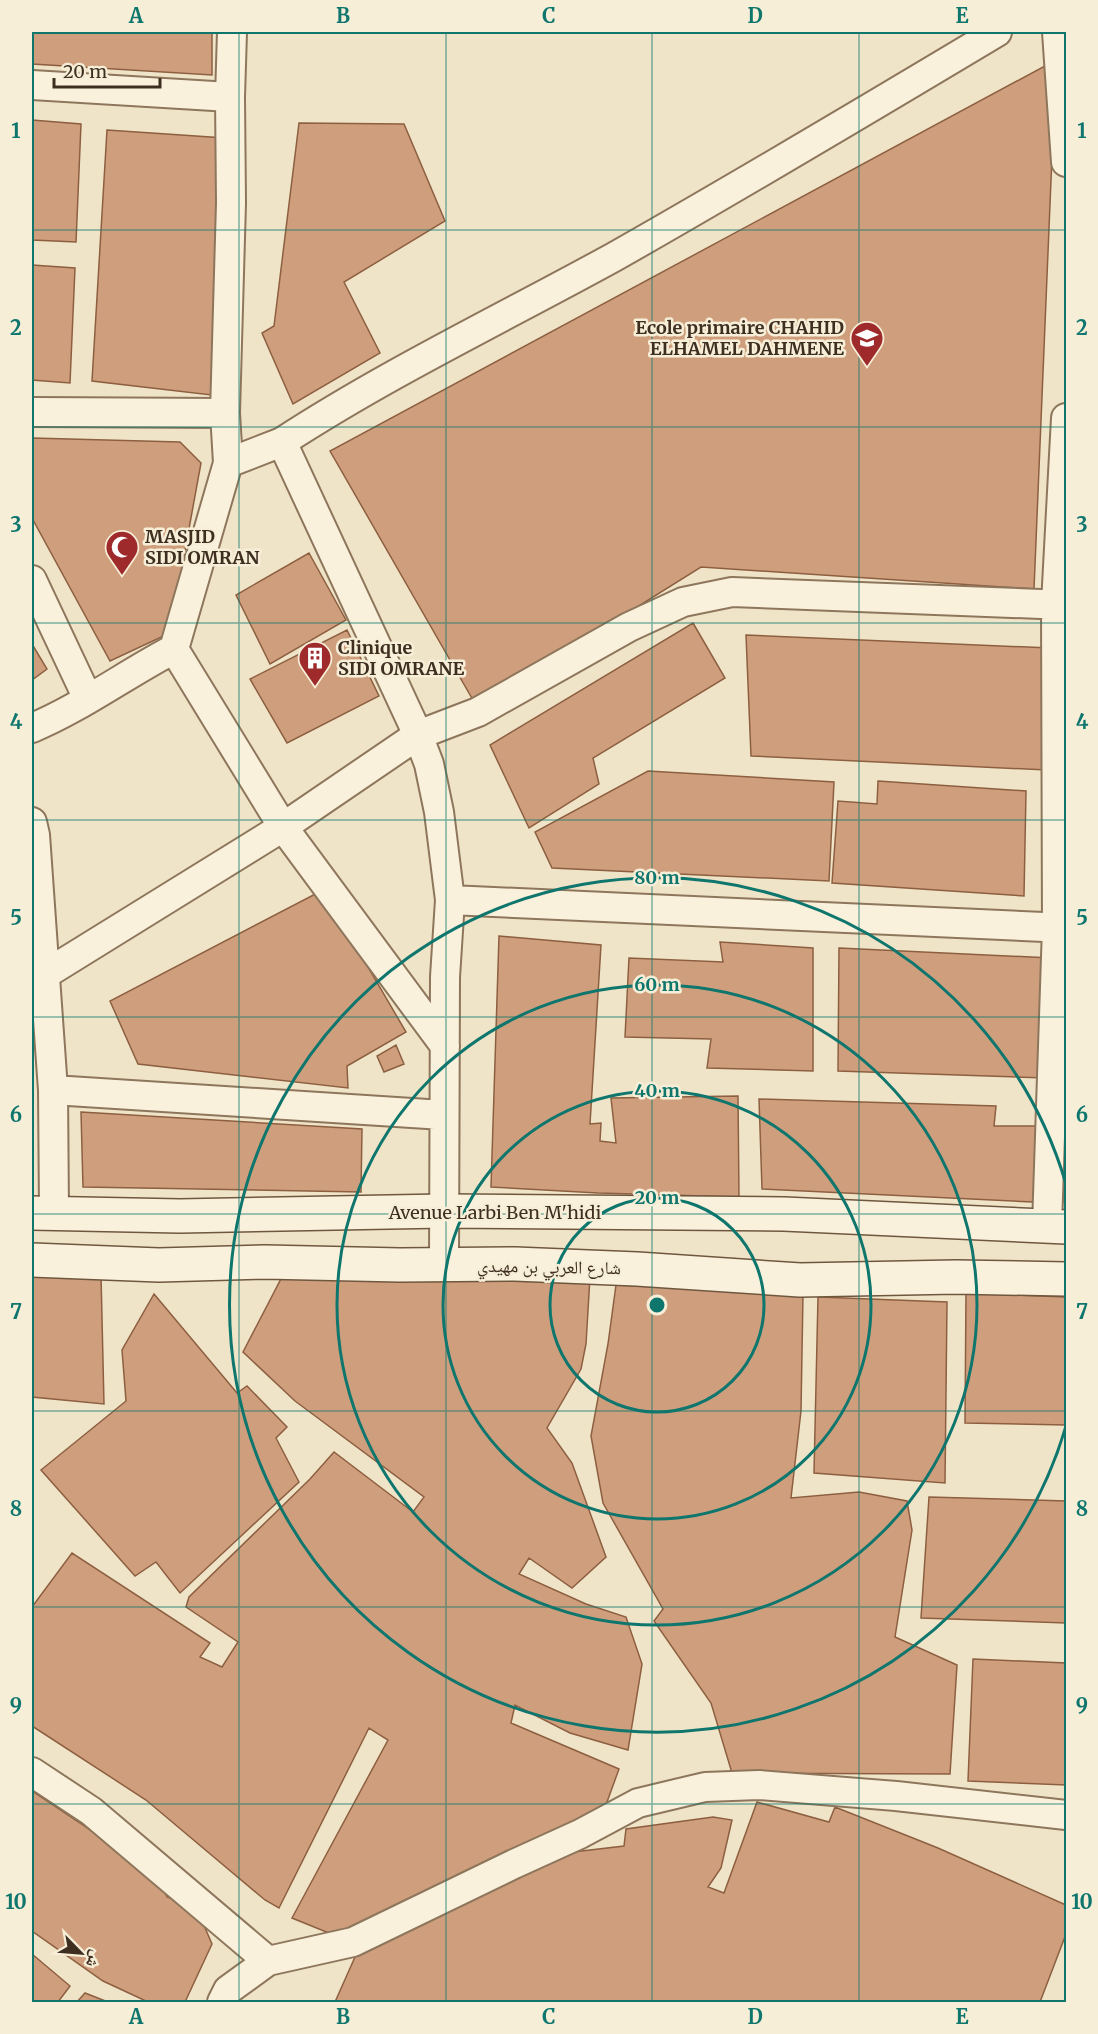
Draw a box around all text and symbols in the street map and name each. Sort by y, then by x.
text: A [128,3,144,28]
text: B [336,3,350,28]
text: C [542,3,556,28]
text: D [747,3,763,28]
text: E [955,3,969,28]
scale bar [54,51,160,89]
text: 20 m [63,60,107,83]
text: 1 [11,118,21,143]
text: 1 [1077,118,1087,143]
text: 2 [10,315,22,340]
text: 2 [1076,315,1088,340]
place label: Ecole primaire CHAHID ELHAMEL DAHMENE [635,316,844,360]
school or university icon: Ecole primaire CHAHID ELHAMEL DAHMENE [849,320,885,367]
text: 3 [10,512,22,537]
text: 3 [1076,512,1088,537]
place label: MASJID SIDI OMRAN [145,525,260,569]
mosque icon: MASJID SIDI OMRAN [104,529,140,576]
place label: Clinique SIDI OMRANE [338,636,465,680]
building icon: Clinique SIDI OMRANE [297,640,333,687]
text: 4 [10,709,23,734]
text: 4 [1076,709,1089,734]
text: 80 m [634,866,680,889]
text: 5 [10,905,22,930]
text: 5 [1076,905,1088,930]
text: 60 m [634,973,680,996]
text: 40 m [634,1079,680,1102]
text: 6 [10,1102,22,1127]
text: 6 [1076,1102,1088,1127]
text: 20 m [635,1186,679,1209]
street label: Avenue Larbi Ben M'hidi [388,1201,602,1224]
street label: شارع العربي بن مهيدي [477,1254,621,1283]
centre of rings [647,1295,667,1315]
text: 7 [10,1299,22,1324]
text: 7 [1076,1299,1088,1324]
text: 8 [10,1496,22,1521]
text: 8 [1076,1496,1088,1521]
text: 9 [10,1693,22,1718]
text: 9 [1076,1693,1088,1718]
text: 10 [5,1889,27,1914]
text: 10 [1071,1889,1093,1914]
north arrow [51,1923,111,1983]
text: ش [82,1947,107,1971]
text: A [128,2004,144,2029]
text: B [336,2004,350,2029]
text: C [542,2004,556,2029]
text: D [747,2004,763,2029]
text: E [955,2004,969,2029]

